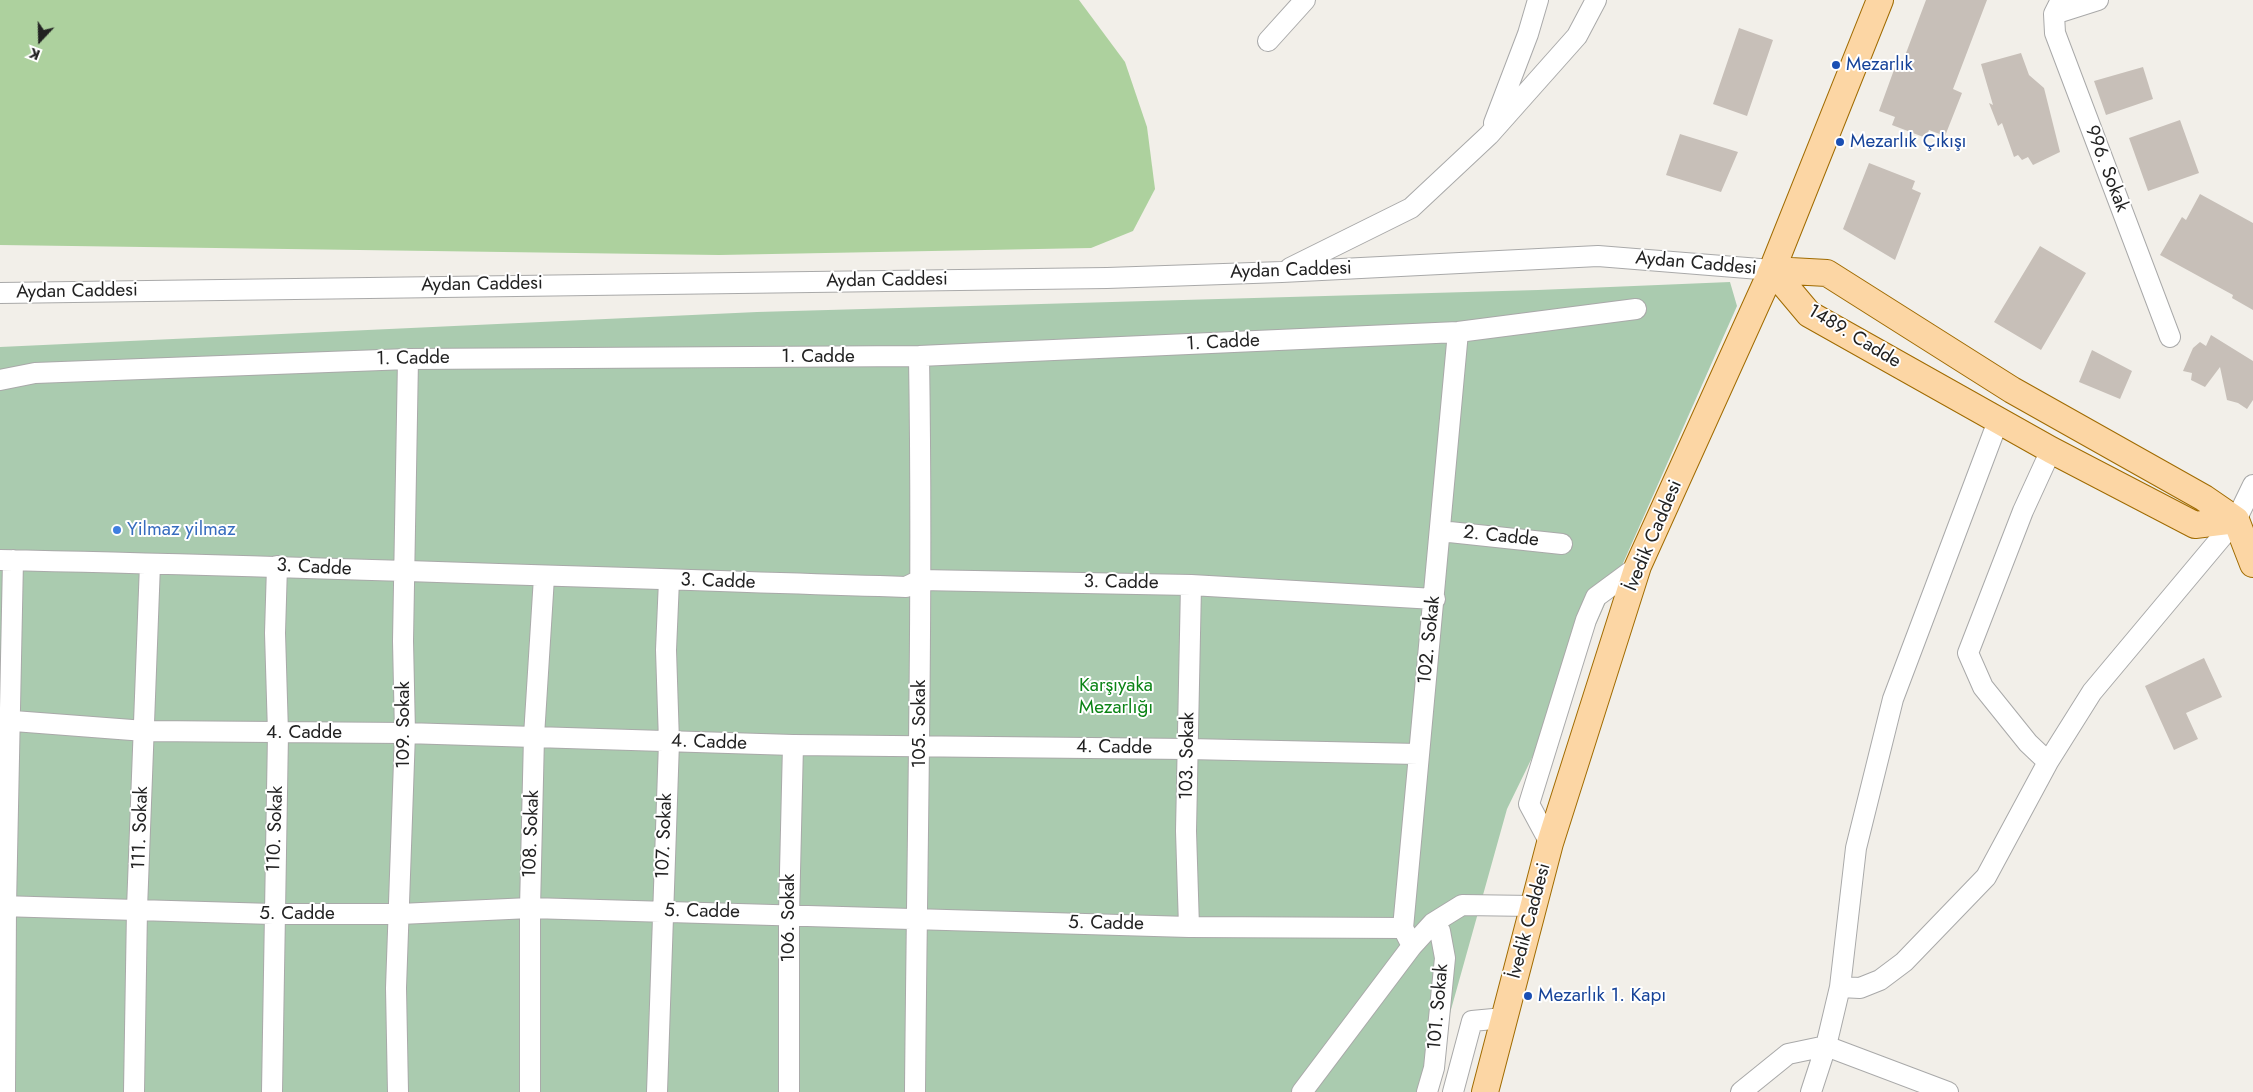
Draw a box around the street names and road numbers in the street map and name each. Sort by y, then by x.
street label: 996. Sokak [2079,122,2133,216]
street label: Aydan Caddesi [1634,247,1758,281]
street label: Aydan Caddesi [1230,257,1352,285]
street label: Aydan Caddesi [826,269,948,293]
street label: Aydan Caddesi [421,273,543,297]
street label: Aydan Caddesi [16,280,138,304]
street label: 1489. Cadde [1803,300,1905,374]
street label: 1. Cadde [1186,330,1260,356]
street label: 1. Cadde [781,346,855,368]
street label: 1. Cadde [376,347,450,371]
street label: İvedik Caddesi [1620,477,1688,595]
street label: 2. Cadde [1462,522,1540,552]
street label: 3. Cadde [276,555,352,581]
street label: 3. Cadde [680,569,756,595]
street label: 3. Cadde [1083,571,1159,595]
street label: 102. Sokak [1414,595,1446,685]
street label: 105. Sokak [909,680,931,768]
street label: 109. Sokak [393,681,415,769]
street label: 103. Sokak [1176,712,1200,800]
street label: 4. Cadde [266,722,342,744]
street label: 4. Cadde [671,730,747,756]
street label: 4. Cadde [1076,736,1152,760]
street label: 110. Sokak [263,785,289,873]
street label: 111. Sokak [128,786,154,870]
street label: 108. Sokak [519,790,545,878]
street label: 107. Sokak [652,793,678,879]
street label: İvedik Caddesi [1504,861,1556,981]
street label: 106. Sokak [778,874,800,962]
street label: 5. Cadde [664,900,740,924]
street label: 5. Cadde [259,903,335,925]
street label: 5. Cadde [1068,912,1144,936]
street label: 101. Sokak [1424,963,1454,1051]

